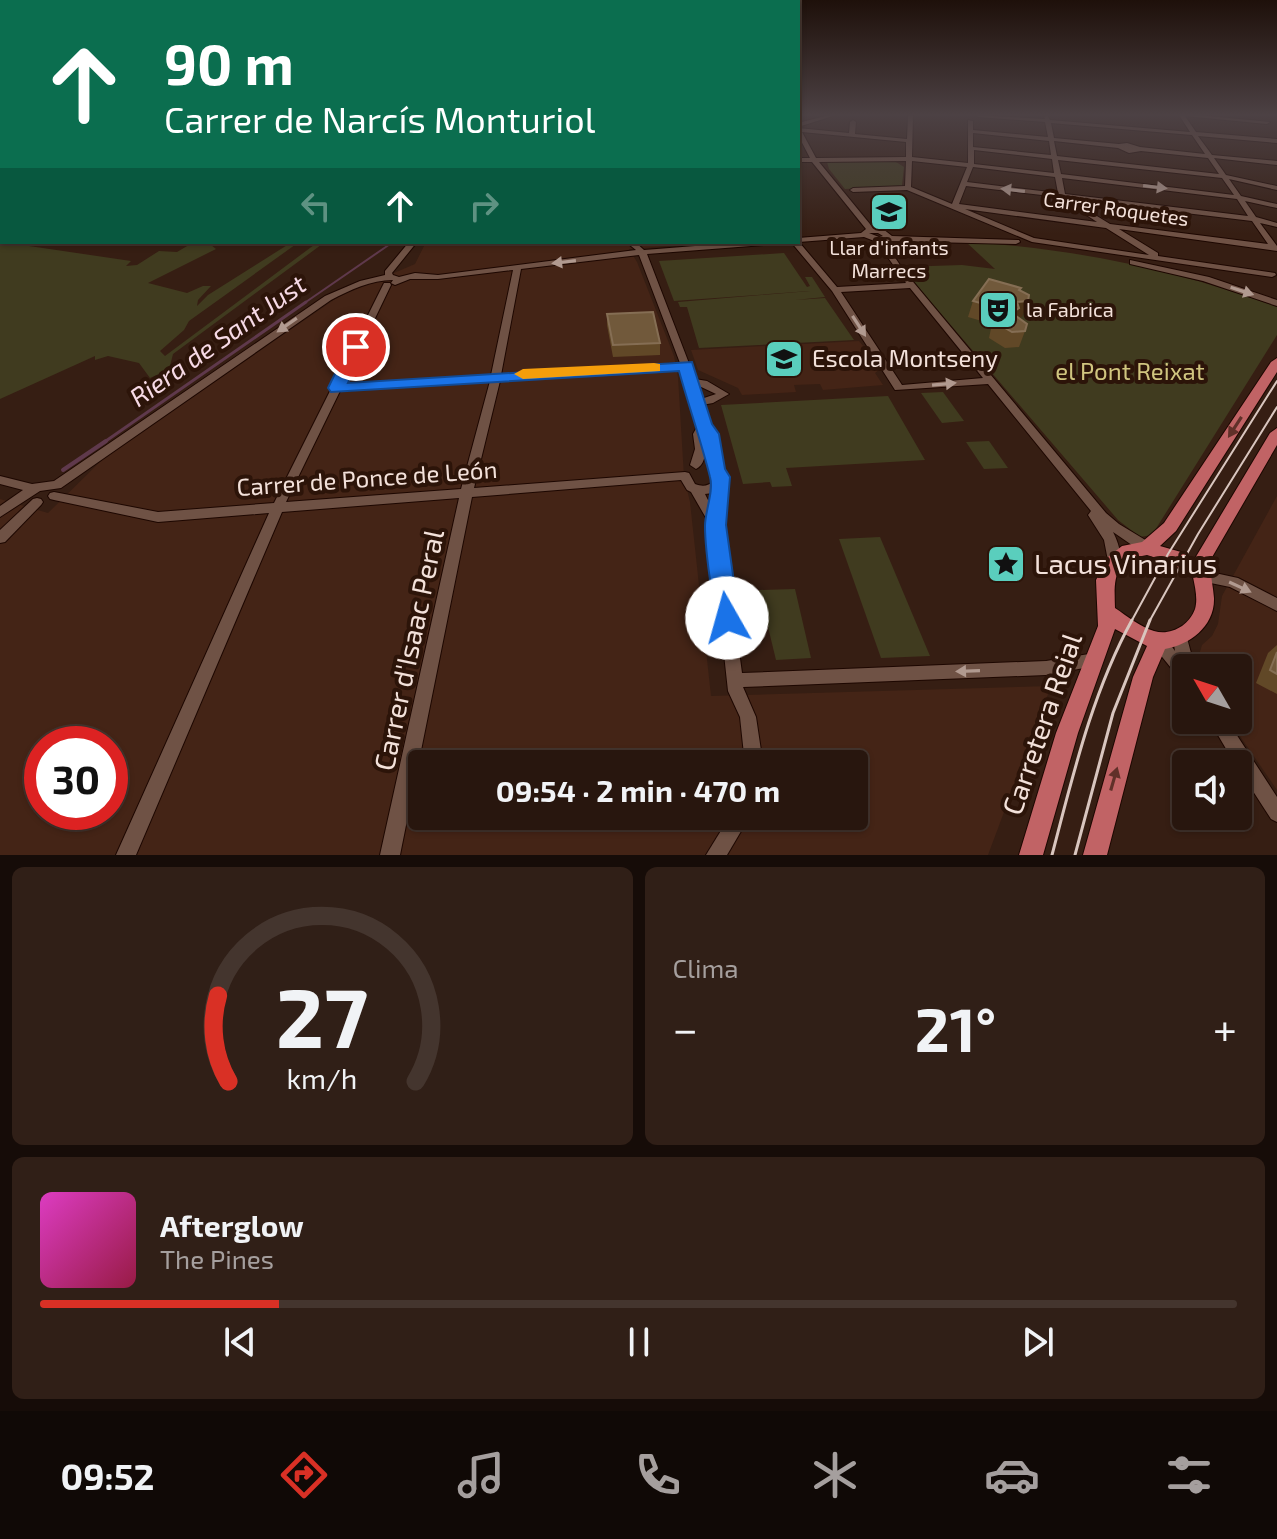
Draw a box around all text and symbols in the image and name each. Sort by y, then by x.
text: 90 m [164,29,294,96]
icon: ahead [32,32,136,136]
text: Carrer de Narcís Monturiol [164,97,595,140]
one-way arrow [1143,181,1168,194]
icon: left [294,184,338,228]
icon: ahead [378,184,422,228]
icon: right [462,184,506,228]
one-way arrow [1000,184,1025,197]
street label: Carrer Roquetes [1042,186,1190,230]
school or university icon: Llar d'infants Marrecs [868,191,910,233]
place label: Llar d'infants Marrecs [829,235,949,282]
one-way arrow [551,256,576,269]
water label: Riera de Sant Just [123,267,311,412]
one-way arrow [1231,286,1255,298]
theatre icon: la Fabrica [977,289,1019,331]
place label: la Fabrica [1026,297,1114,321]
pin [322,313,390,381]
one-way arrow [851,316,866,337]
one-way arrow [276,317,297,332]
icon: arrive [334,325,378,369]
school or university icon: Escola Montseny [763,338,805,380]
place label: Escola Montseny [812,343,998,372]
park label: el Pont Reixat [1055,356,1205,385]
one-way arrow [932,377,957,390]
one-way arrow [1227,417,1242,438]
street label: Carrer de Ponce de León [236,454,498,501]
street label: Carrer d'Isaac Peral [366,525,450,774]
place icon: Lacus Vinarius [985,543,1027,585]
place label: Lacus Vinarius [1034,546,1217,580]
position arrow [685,576,769,660]
one-way arrow [1228,580,1252,594]
street label: Carretera Reial [994,628,1088,819]
north arrow [1172,654,1252,734]
map controls [1172,654,1252,830]
one-way arrow [955,664,980,677]
speed limit sign: 30 [24,726,128,830]
button: sound [1172,750,1252,830]
one-way arrow [1108,767,1121,791]
text: 09:54 · 2 min · 470 m [496,772,780,808]
text: Clima [673,952,739,983]
text: 27 [276,965,368,1065]
text: 21° [915,992,996,1064]
text: − [673,1001,698,1054]
text: + [1213,1001,1237,1054]
text: km/h [287,1060,358,1095]
text: Afterglow [160,1207,304,1243]
text: The Pines [160,1243,274,1274]
icon: previous [218,1320,262,1364]
icon: pause [617,1320,661,1364]
icon: next [1016,1320,1060,1364]
icon: directions [276,1447,332,1503]
icon: music [453,1447,509,1503]
icon: phone [630,1447,686,1503]
icon: climate [807,1447,863,1503]
icon: car [984,1447,1040,1503]
icon: filters [1161,1447,1217,1503]
text: 09:52 [61,1454,155,1497]

